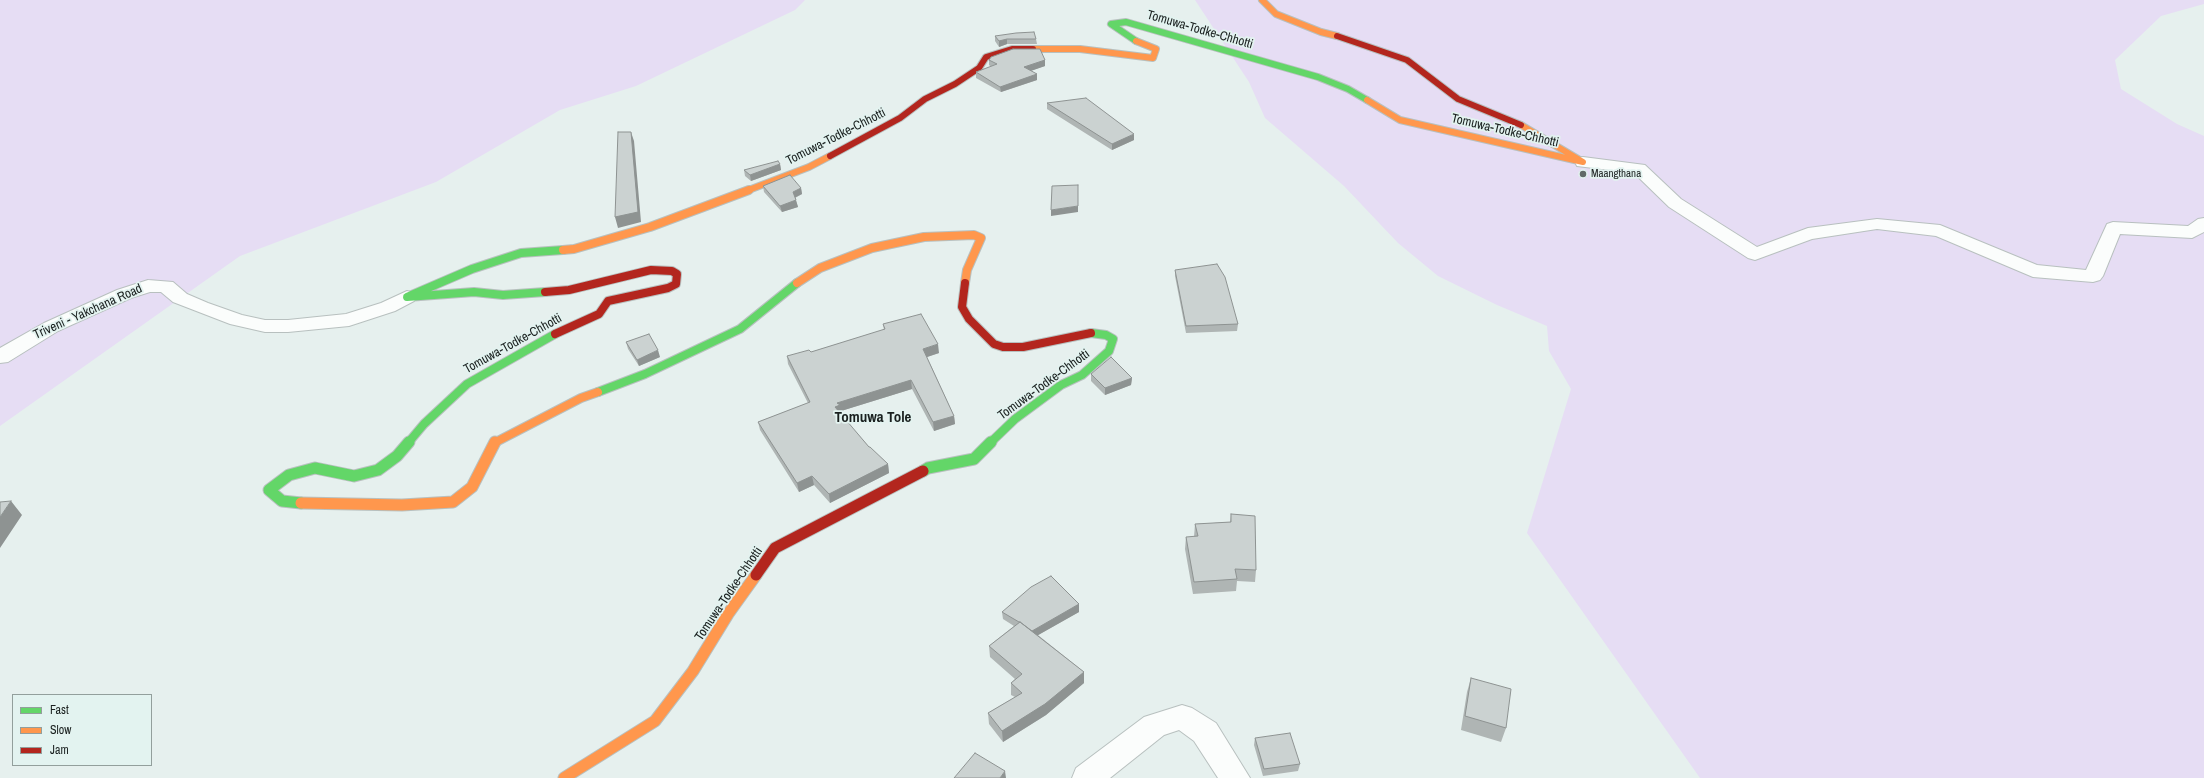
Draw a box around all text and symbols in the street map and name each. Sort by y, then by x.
street label: Tomuwa-Todke-Chhotti [1145,7,1255,53]
street label: Tomuwa-Todke-Chhotti [784,105,888,169]
street label: Tomuwa-Todke-Chhotti [1450,111,1560,151]
place label: Maangthana [1591,167,1641,181]
marker: Maangthana [1578,169,1588,179]
street label: Triveni - Yakchana Road [31,281,145,343]
street label: Tomuwa-Todke-Chhotti [461,311,565,377]
street label: Tomuwa-Todke-Chhotti [995,346,1093,424]
district label: Tomuwa Tole [835,409,911,427]
street label: Tomuwa-Todke-Chhotti [692,544,766,644]
legend [12,694,152,766]
text: Fast [50,702,69,718]
text: Slow [50,722,71,738]
text: Jam [50,742,69,758]

